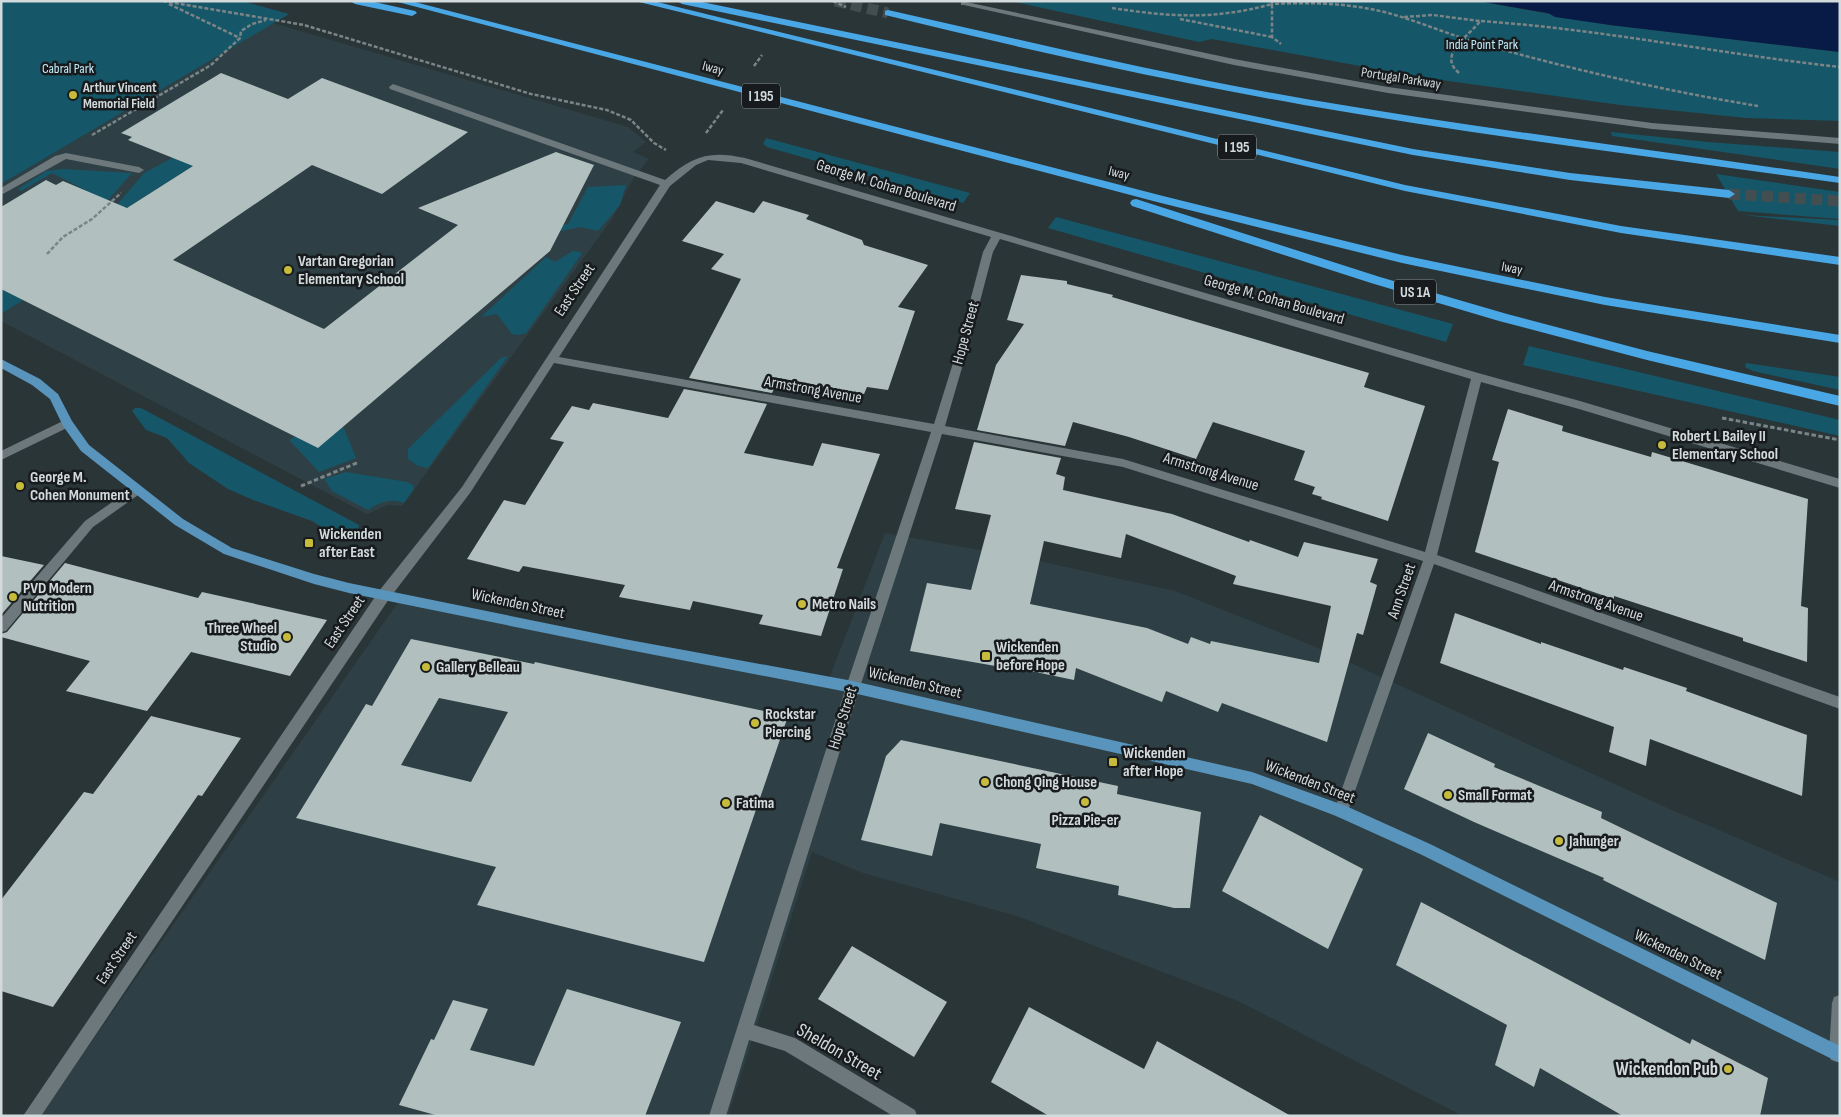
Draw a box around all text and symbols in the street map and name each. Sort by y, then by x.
park label: India Point Park [1446,36,1519,53]
street label: Iway [701,57,726,79]
park label: Cabral Park [42,60,95,77]
street label: Portugal Parkway [1360,63,1443,93]
place label: Arthur Vincent Memorial Field [82,79,157,112]
road number: I 195 [742,84,780,108]
marker: Arthur Vincent Memorial Field [67,89,79,101]
road number: I 195 [1218,134,1256,160]
street label: George M. Cohan Boulevard [814,156,958,216]
street label: Iway [1107,162,1132,184]
place label: Vartan Gregorian Elementary School [298,252,404,289]
street label: Iway [1500,258,1525,278]
street label: East Street [551,260,600,320]
marker: Vartan Gregorian Elementary School [282,264,294,276]
street label: George M. Cohan Boulevard [1202,271,1346,329]
road number: US 1A [1394,280,1436,304]
street label: Hope Street [949,299,984,366]
street label: Armstrong Avenue [762,372,863,408]
place label: Robert L Bailey II Elementary School [1672,427,1778,464]
marker: Robert L Bailey II Elementary School [1656,439,1668,451]
street label: Armstrong Avenue [1160,448,1261,495]
place label: George M. Cohen Monument [30,468,130,505]
marker: George M. Cohen Monument [14,480,26,492]
place label: Wickenden after East [319,525,382,562]
marker: Wickenden after East [303,537,315,549]
street label: Ann Street [1383,561,1420,622]
street label: Armstrong Avenue [1545,576,1646,626]
place label: PVD Modern Nutrition [23,579,92,616]
street label: Wickenden Street [469,585,567,623]
marker: PVD Modern Nutrition [7,591,19,603]
street label: East Street [321,592,370,652]
place label: Metro Nails [812,595,876,614]
marker: Metro Nails [796,598,808,610]
place label: Three Wheel Studio [207,619,277,656]
marker: Three Wheel Studio [281,631,293,643]
place label: Wickenden before Hope [996,638,1065,675]
marker: Wickenden before Hope [980,650,992,662]
place label: Gallery Belleau [436,658,520,677]
marker: Gallery Belleau [420,661,432,673]
street label: Wickenden Street [866,663,964,703]
street label: Hope Street [825,684,861,751]
place label: Rockstar Piercing [765,705,816,742]
marker: Rockstar Piercing [749,717,761,729]
place label: Wickenden after Hope [1123,744,1186,781]
marker: Wickenden after Hope [1107,756,1119,768]
street label: Wickenden Street [1262,756,1358,808]
place label: Chong Qing House [995,773,1097,792]
marker: Chong Qing House [979,776,991,788]
place label: Small Format [1458,786,1532,805]
marker: Small Format [1442,789,1454,801]
place label: Fatima [736,794,774,813]
marker: Pizza Pie-er [1079,796,1091,808]
marker: Fatima [720,797,732,809]
place label: Pizza Pie-er [1051,811,1119,830]
place label: Jahunger [1568,832,1619,851]
marker: Jahunger [1553,835,1565,847]
street label: Wickenden Street [1631,926,1725,984]
street label: East Street [93,928,142,988]
street label: Sheldon Street [792,1018,886,1086]
place label: Wickendon Pub [1615,1058,1718,1081]
marker: Wickendon Pub [1722,1063,1734,1075]

